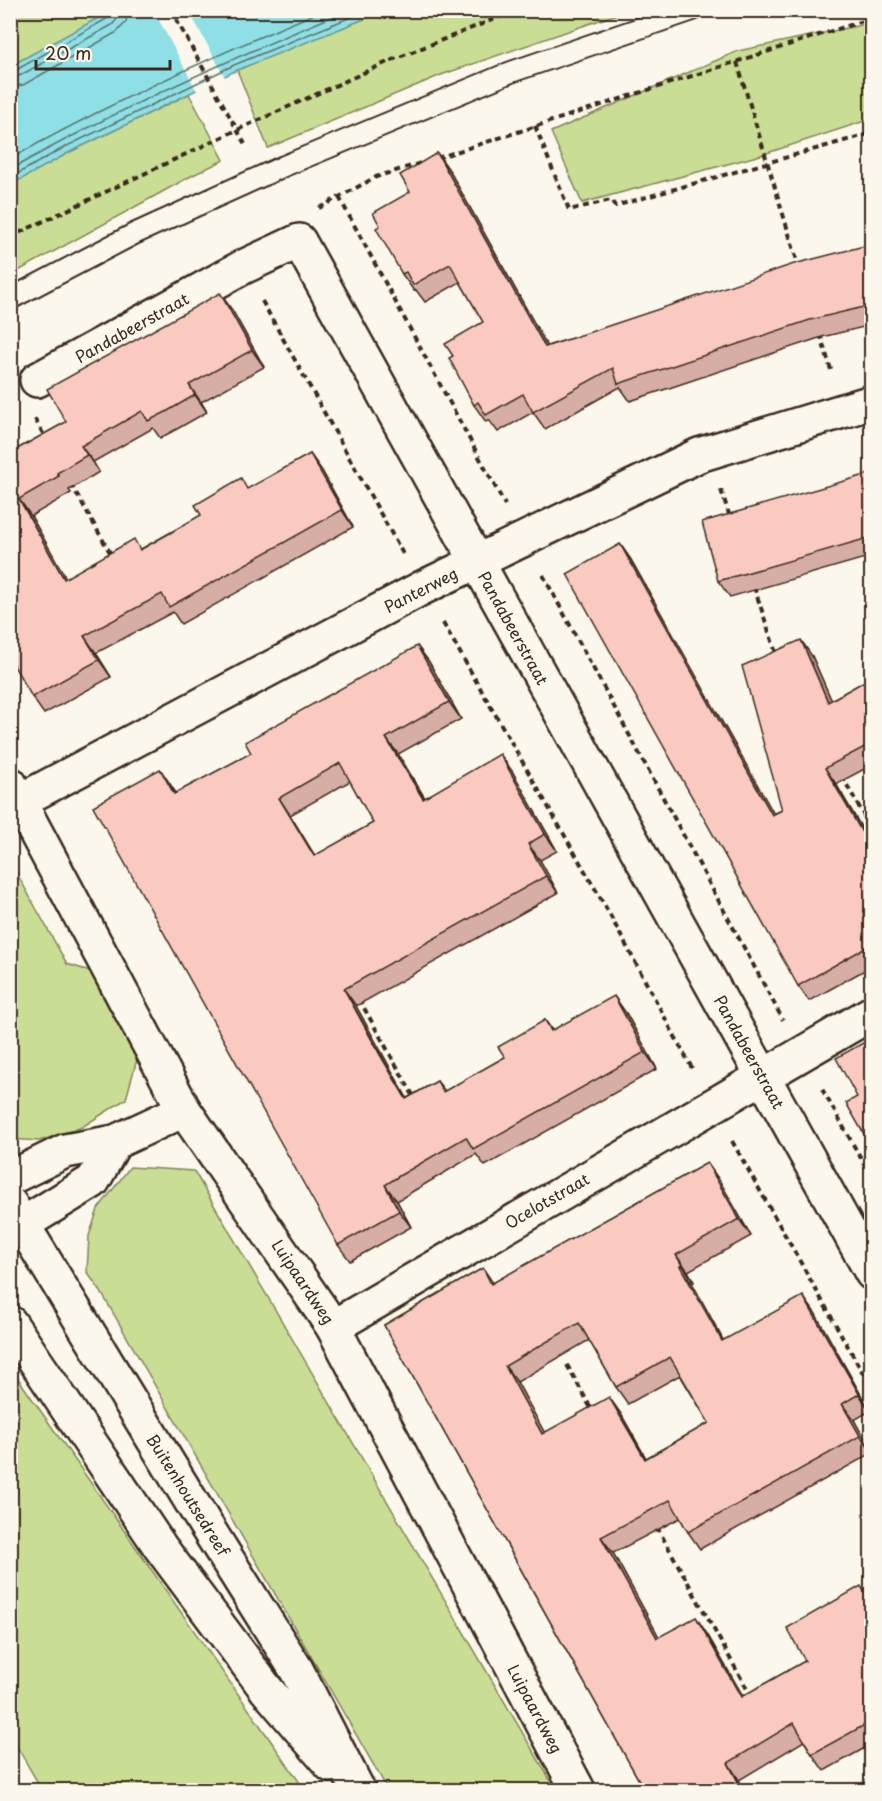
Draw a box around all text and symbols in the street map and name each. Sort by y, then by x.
scale bar [36,33,170,71]
text: 20 m [45,39,91,66]
street label: Pandabeerstraat [70,286,193,368]
street label: Panterweg [380,560,462,618]
street label: Pandabeerstraat [473,566,555,689]
street label: Pandabeerstraat [709,990,791,1113]
street label: Ocelotstraat [500,1166,593,1234]
street label: Luipaardweg [267,1234,341,1329]
street label: Buitenhoutsedreef [142,1429,237,1561]
street label: Luipaardweg [502,1660,569,1757]

